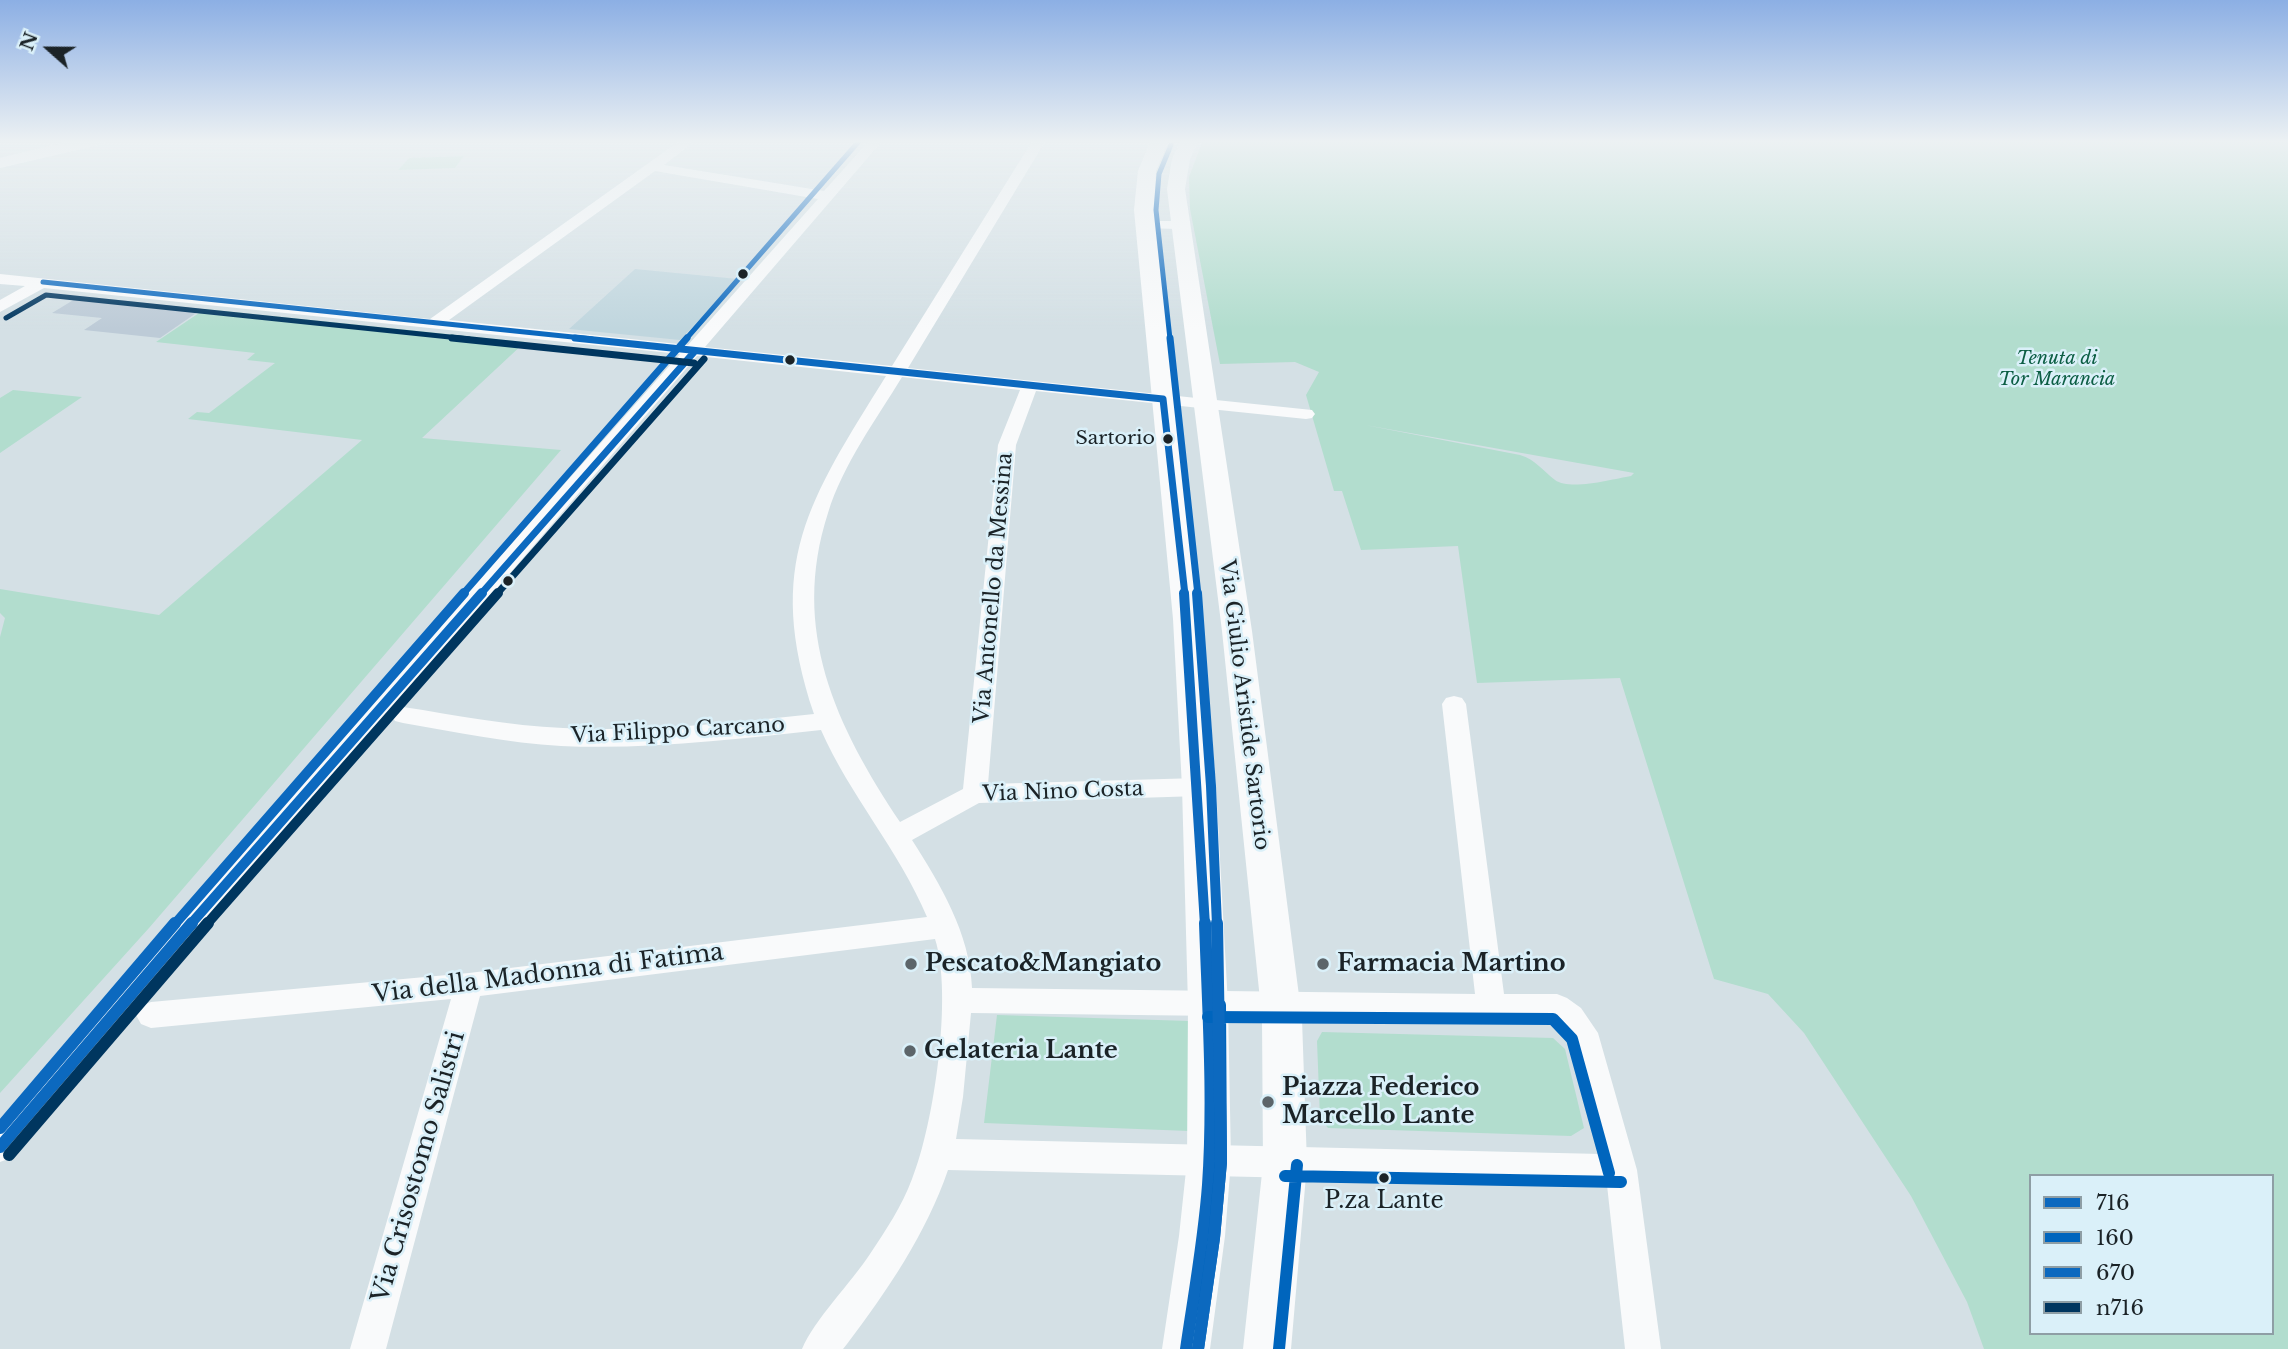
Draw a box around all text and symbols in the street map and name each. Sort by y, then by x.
north arrow [14,14,84,84]
text: N [15,29,43,54]
unlabelled marker [736,267,750,281]
park label: Tenuta di Tor Marancia [1999,348,2115,390]
unlabelled marker [783,353,797,367]
place label: Sartorio [1076,428,1155,450]
marker: Sartorio [1161,432,1175,446]
street label: Via Antonello da Messina [970,451,1018,725]
street label: Via Giulio Aristide Sartorio [1214,558,1274,852]
unlabelled marker [501,574,515,588]
street label: Via Filippo Carcano [571,713,785,749]
street label: Via Nino Costa [982,777,1144,807]
street label: Via della Madonna di Fatima [371,938,725,1010]
place label: Pescato&Mangiato [925,950,1161,978]
place label: Farmacia Martino [1337,950,1566,978]
marker: Pescato&Mangiato [903,956,919,972]
marker: Farmacia Martino [1315,956,1331,972]
street label: Via Crisostomo Salistri [366,1028,472,1306]
place label: Gelateria Lante [924,1037,1118,1065]
marker: Gelateria Lante [902,1043,918,1059]
place label: Piazza Federico Marcello Lante [1282,1074,1479,1130]
marker: Piazza Federico Marcello Lante [1260,1094,1276,1110]
marker: P.za Lante [1377,1171,1391,1185]
legend [2029,1174,2274,1335]
place label: P.za Lante [1324,1188,1444,1216]
text: 716 [2096,1190,2129,1216]
text: 160 [2096,1225,2134,1251]
text: 670 [2096,1260,2135,1286]
text: n716 [2096,1295,2144,1321]

